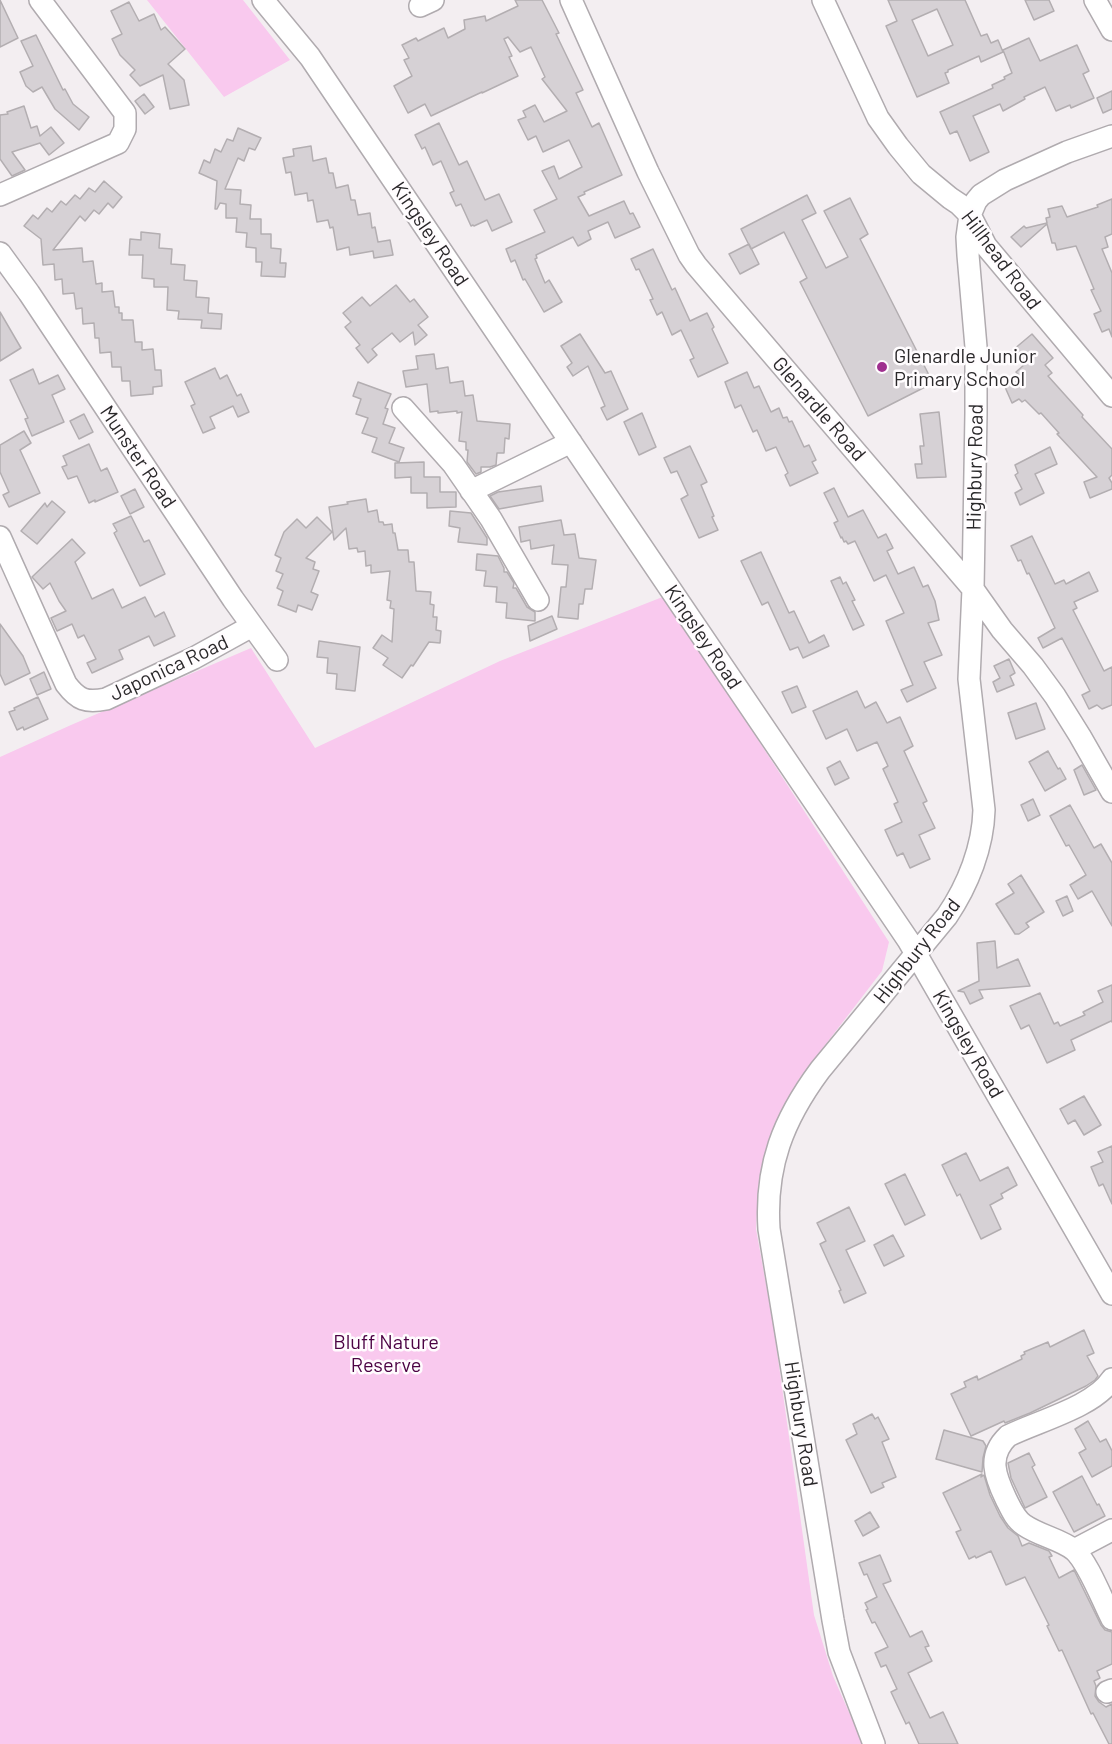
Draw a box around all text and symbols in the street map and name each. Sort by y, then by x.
street label: Kingsley Road [386,177,474,291]
street label: Hillhead Road [956,206,1046,314]
place label: Glenardle Junior Primary School [894,344,1036,391]
street label: Glenardle Road [767,352,871,466]
marker: Glenardle Junior Primary School [875,360,889,374]
street label: Munster Road [95,401,181,513]
street label: Highbury Road [962,404,988,530]
street label: Kingsley Road [659,580,747,694]
street label: Japonica Road [106,630,232,706]
street label: Highbury Road [869,894,965,1008]
street label: Kingsley Road [927,986,1009,1102]
park label: Bluff Nature Reserve [333,1330,439,1377]
street label: Highbury Road [779,1360,823,1488]

